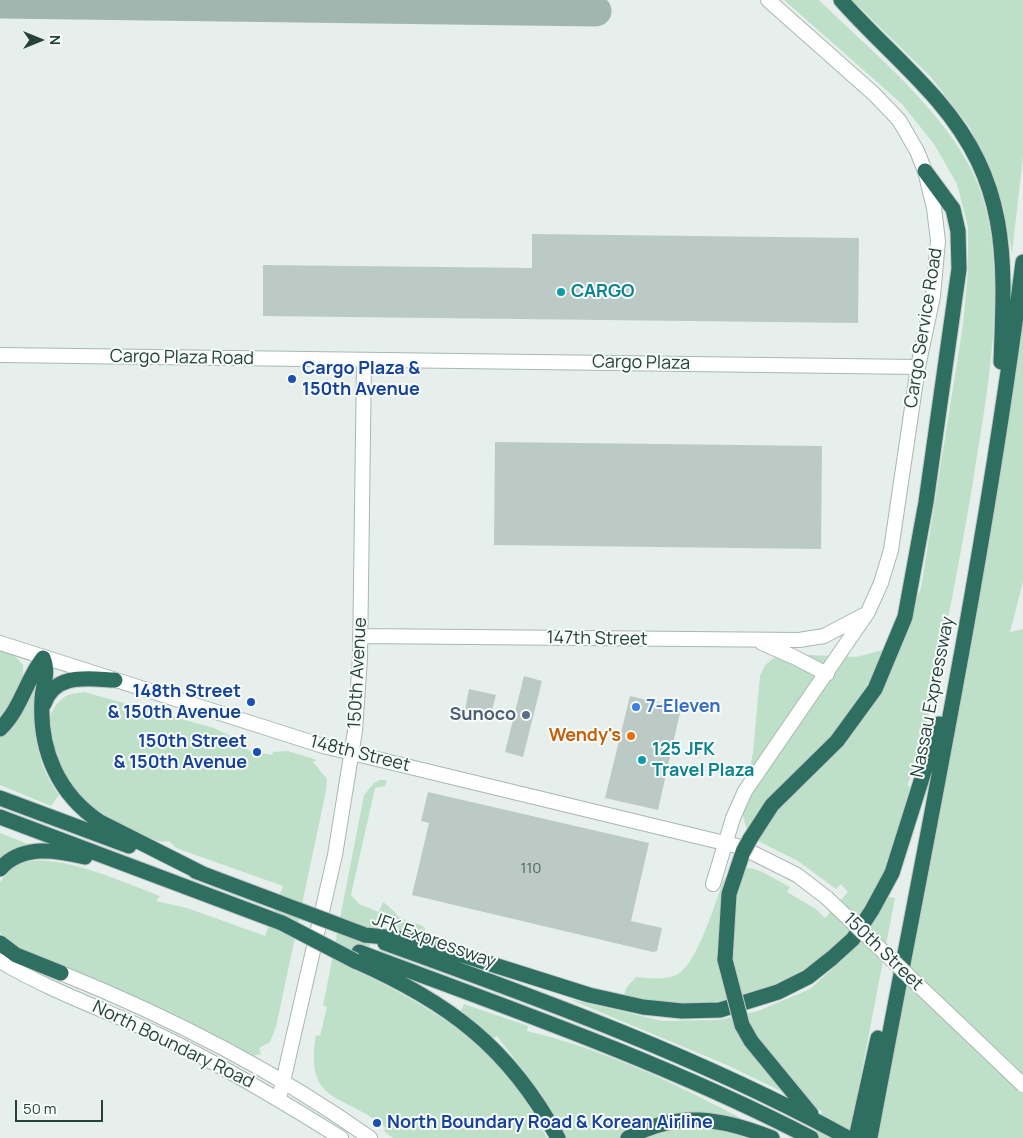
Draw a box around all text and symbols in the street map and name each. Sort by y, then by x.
north arrow [15,15,65,65]
text: N [46,35,65,45]
street label: Cargo Service Road [901,246,947,410]
place label: CARGO [571,281,635,303]
marker: CARGO [555,286,567,298]
street label: Cargo Plaza Road [110,346,254,370]
street label: Cargo Plaza [592,351,690,375]
place label: Cargo Plaza & 150th Avenue [302,358,420,400]
marker: Cargo Plaza & 150th Avenue [286,373,298,385]
street label: Nassau Expressway [907,615,959,779]
street label: 150th Avenue [344,617,372,729]
street label: 147th Street [546,627,648,651]
place label: 148th Street & 150th Avenue [108,681,241,724]
marker: 148th Street & 150th Avenue [245,696,257,708]
place label: 7-Eleven [646,696,721,718]
marker: 7-Eleven [630,701,642,713]
place label: Sunoco [449,704,516,726]
marker: Sunoco [520,709,532,721]
place label: Wendy's [549,725,621,747]
marker: Wendy's [625,730,637,742]
place label: 150th Street & 150th Avenue [114,731,247,774]
street label: 148th Street [308,731,412,777]
place label: 125 JFK Travel Plaza [652,739,754,782]
marker: 150th Street & 150th Avenue [251,746,263,758]
marker: 125 JFK Travel Plaza [636,754,648,766]
house number: 110 [521,860,541,878]
street label: JFK Expressway [369,909,499,973]
street label: 150th Street [839,909,927,995]
street label: North Boundary Road [89,997,257,1093]
scale bar [18,1090,105,1122]
text: 50 m [23,1098,57,1119]
place label: North Boundary Road & Korean Airline [387,1112,713,1134]
marker: North Boundary Road & Korean Airline [371,1117,383,1129]

